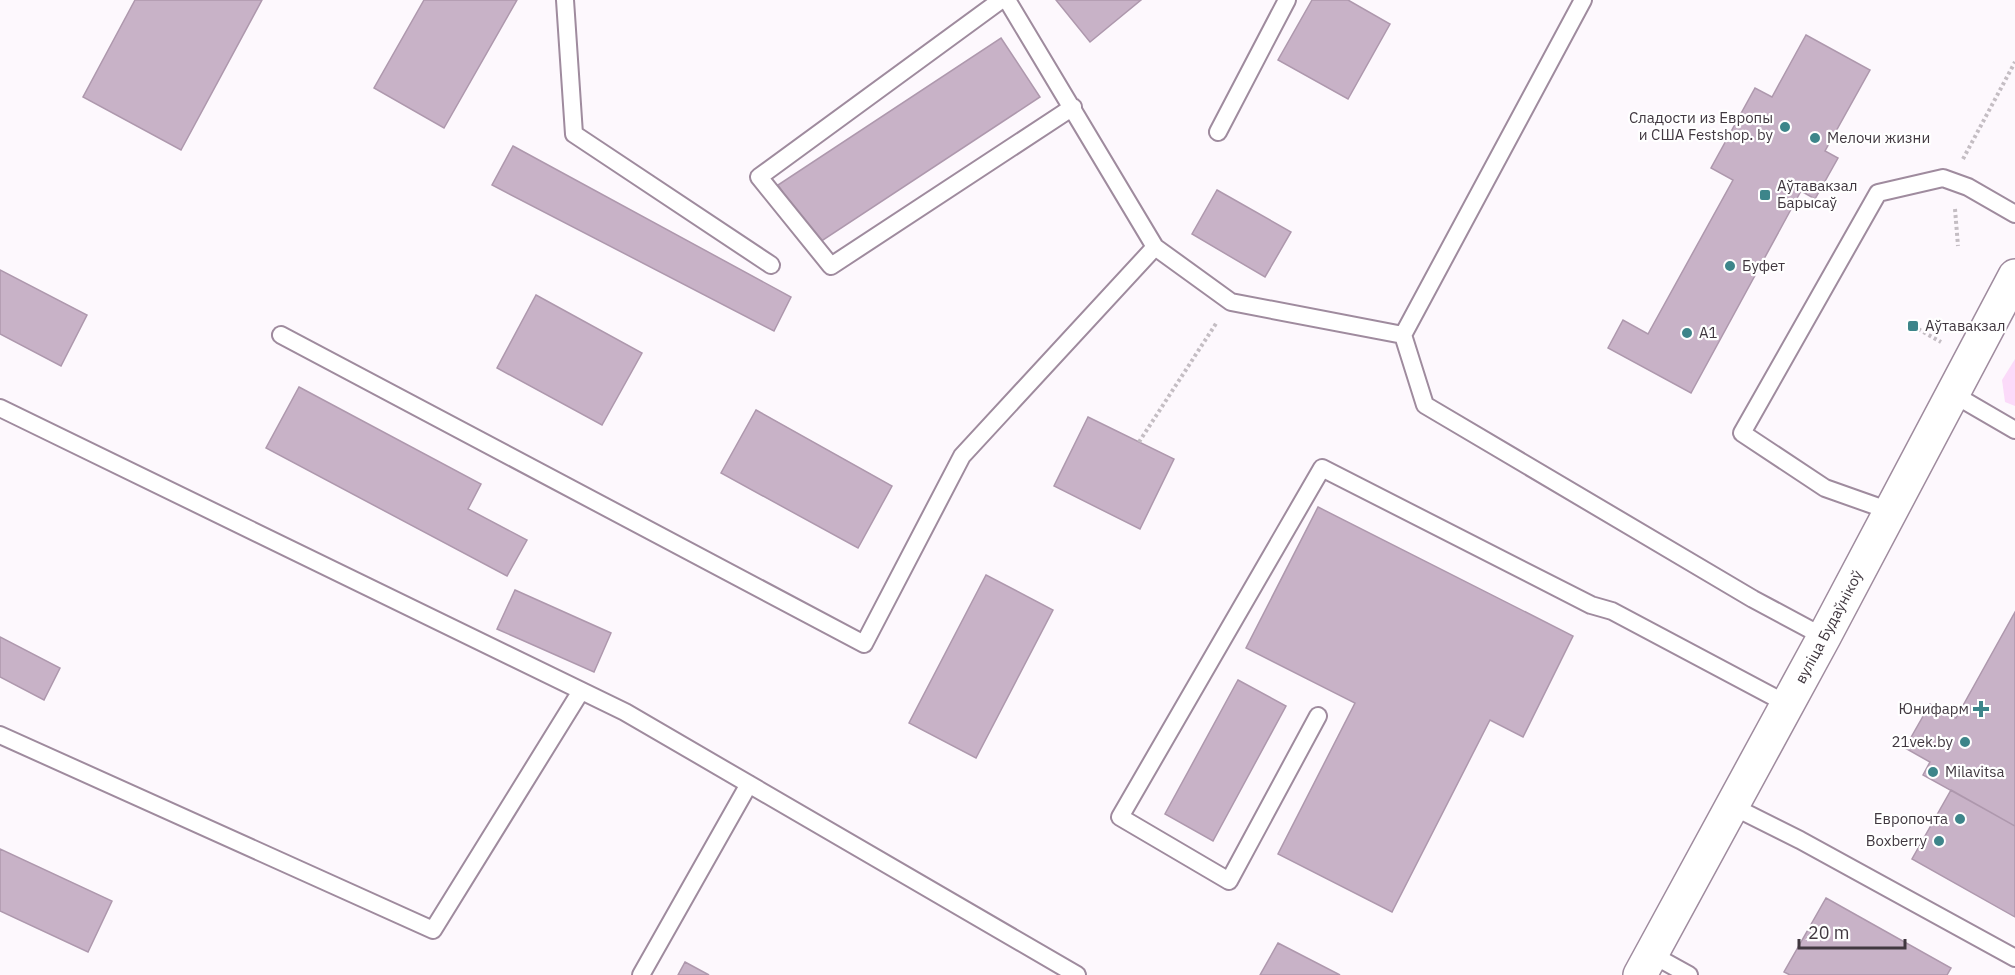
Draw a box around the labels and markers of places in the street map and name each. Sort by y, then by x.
place label: Сладости из Европы и США Festshop. by [1629,108,1774,144]
marker: Сладости из Европы и США Festshop. by [1778,120,1792,134]
place label: Мелочи жизни [1827,128,1930,147]
marker: Мелочи жизни [1808,131,1822,145]
place label: Аўтавакзал Барысаў [1777,176,1857,212]
marker: Аўтавакзал Барысаў [1758,188,1772,202]
place label: Буфет [1742,256,1785,275]
marker: Буфет [1723,259,1737,273]
place label: Аўтавакзал [1925,316,2005,335]
marker: Аўтавакзал [1906,319,1920,333]
place label: A1 [1699,323,1718,342]
marker: A1 [1680,326,1694,340]
place label: Юнифарм [1899,699,1969,718]
marker: Юнифарм [1974,702,1988,716]
place label: 21vek.by [1891,732,1954,751]
marker: 21vek.by [1958,735,1972,749]
place label: Milavitsa [1945,762,2005,781]
marker: Milavitsa [1926,765,1940,779]
place label: Европочта [1874,809,1948,828]
marker: Европочта [1953,812,1967,826]
place label: Boxberry [1866,831,1928,850]
marker: Boxberry [1932,834,1946,848]

